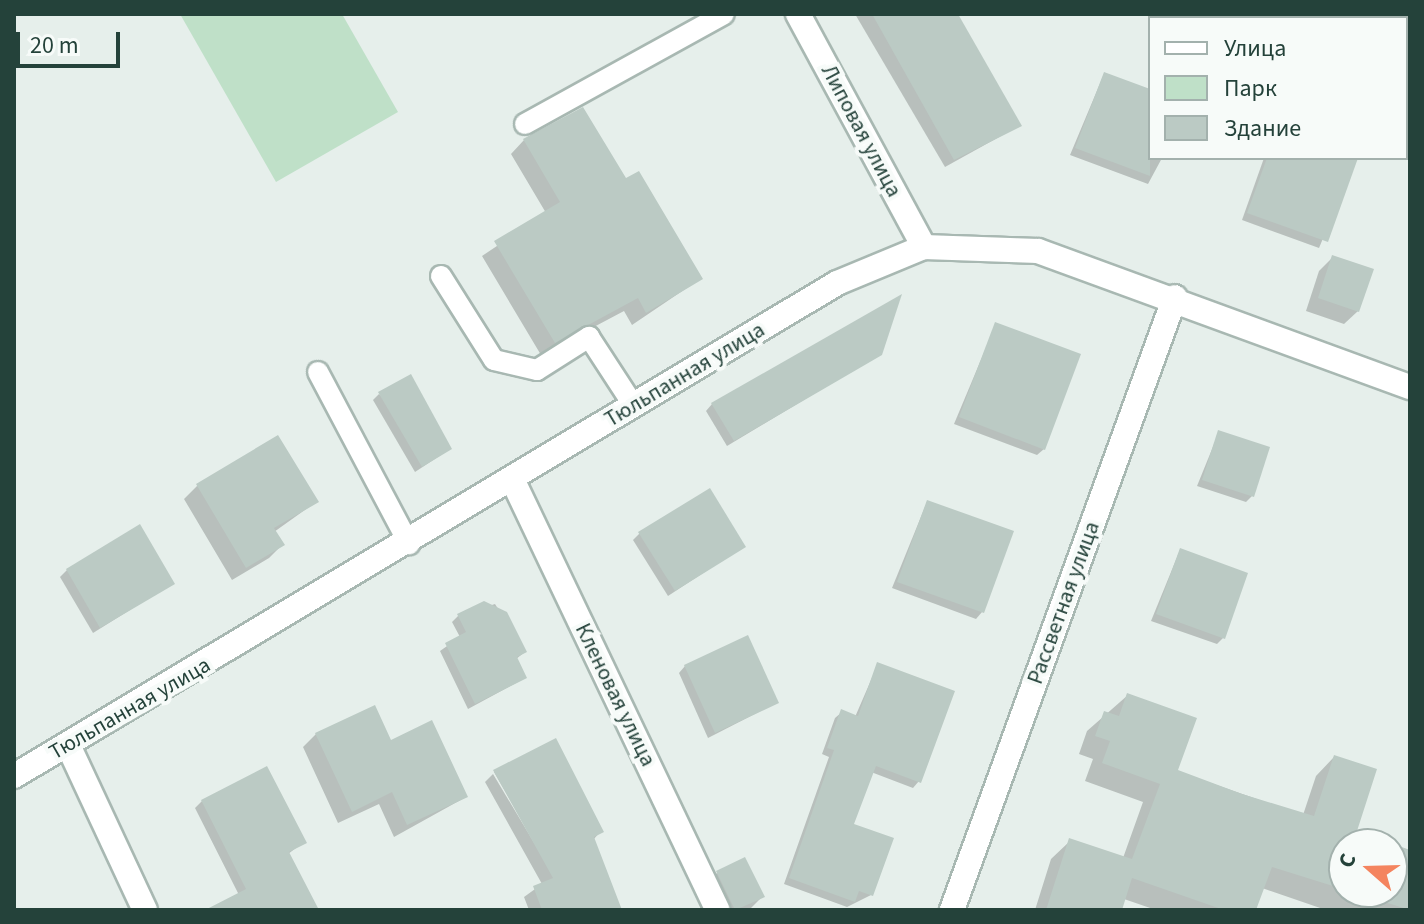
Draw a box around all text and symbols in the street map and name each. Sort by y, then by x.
scale bar [20,16,124,66]
legend [1148,16,1408,160]
text: 20 m [30,28,79,63]
text: Улица [1224,31,1286,66]
street label: Липовая улица [815,60,907,202]
text: Парк [1224,71,1277,106]
text: Здание [1224,111,1301,146]
street label: Тюльпанная улица [600,317,770,433]
street label: Рассветная улица [1022,518,1106,688]
street label: Кленовая улица [569,619,661,771]
street label: Тюльпанная улица [45,652,215,766]
north arrow [1328,828,1408,908]
text: С [1330,849,1365,872]

